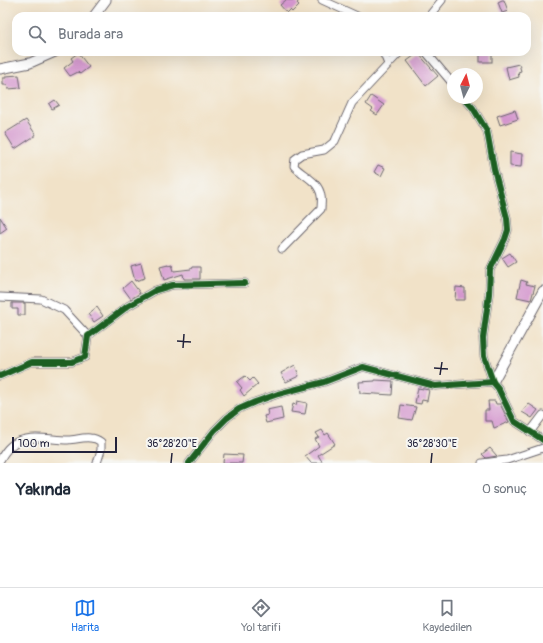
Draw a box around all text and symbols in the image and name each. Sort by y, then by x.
search box [12,12,531,56]
icon: search [26,23,48,45]
text: Burada ara [58,25,123,44]
north arrow [447,68,483,104]
scale bar [12,435,117,454]
text: 100 m [18,437,49,450]
text: 36°28'20"E [147,438,197,450]
text: 36°28'30"E [407,438,457,450]
text: Yakında [16,479,71,500]
text: 0 sonuç [482,481,527,497]
tab: Harita [71,597,99,634]
tab: Yol tarifi [241,597,281,634]
tab: Kaydedilen [423,597,472,634]

